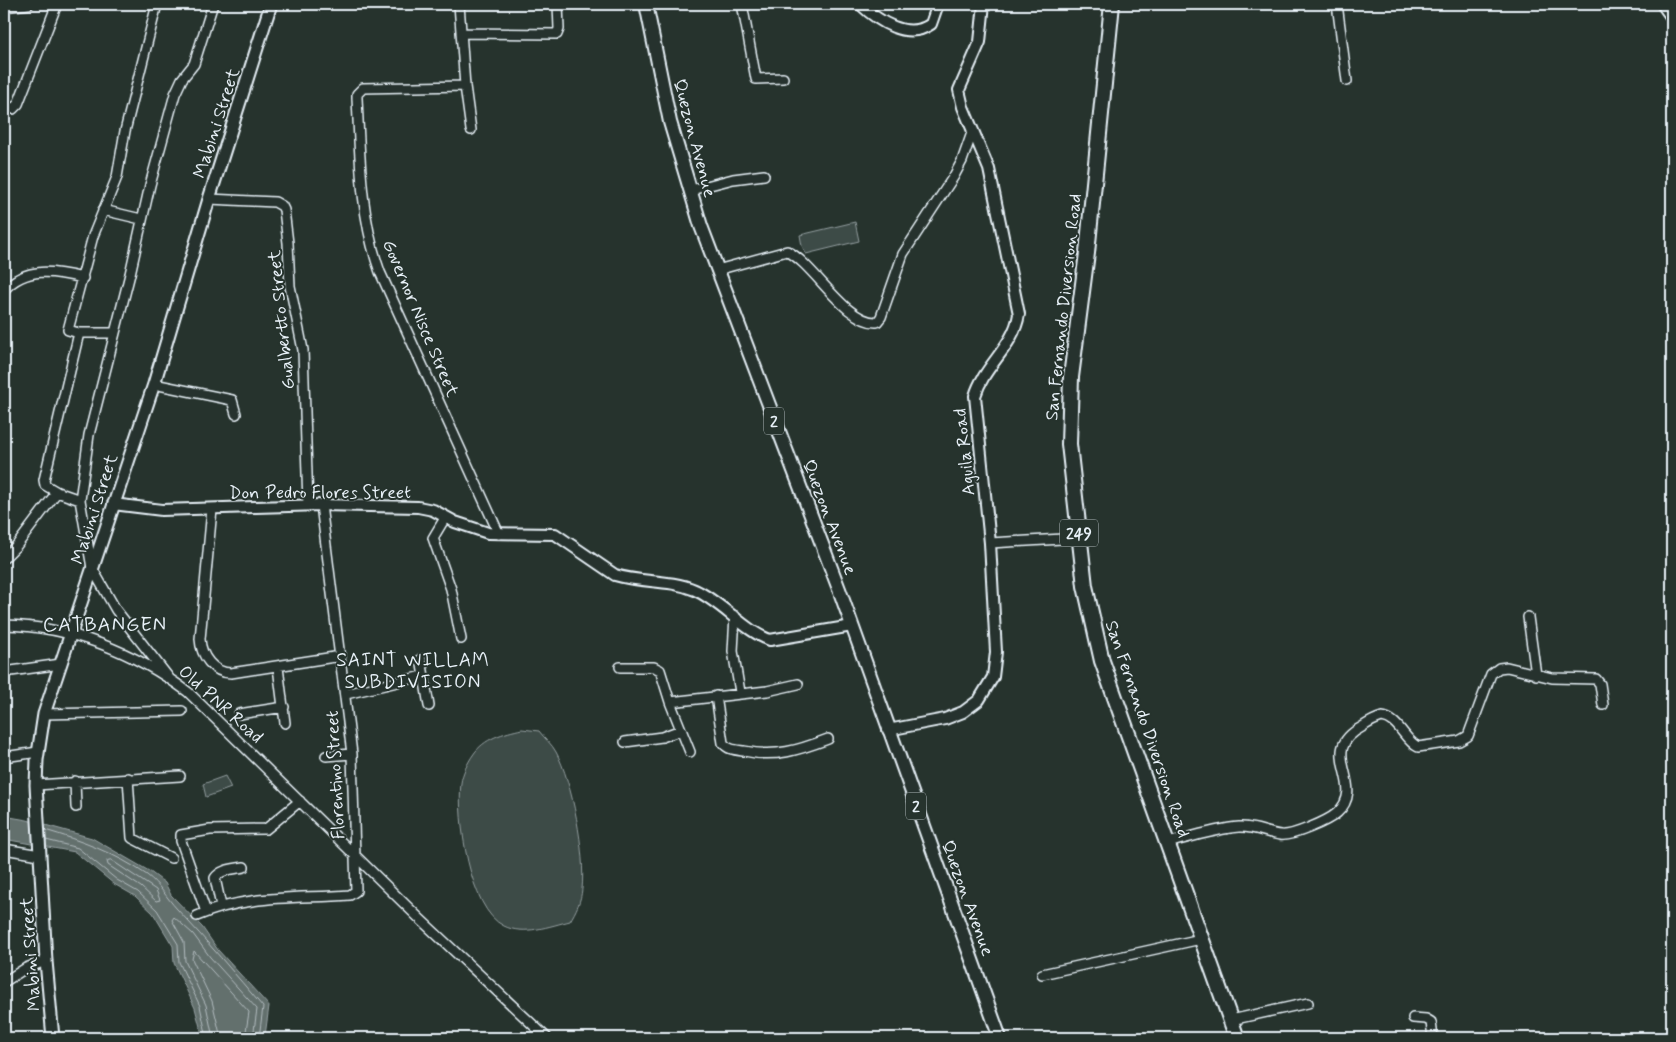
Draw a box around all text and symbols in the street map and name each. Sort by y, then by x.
street label: Mabini Street [188,65,246,181]
street label: Quezon Avenue [667,76,721,200]
street label: San Fernando Diversion Road [1040,192,1088,422]
street label: Governor Nisce Street [376,236,464,401]
street label: Gualbertto Street [263,249,301,391]
street label: Aguila Road [948,407,982,497]
road number: 2 [764,408,784,434]
street label: Mabini Street [66,451,124,567]
street label: Quezon Avenue [796,456,862,579]
street label: Don Pedro Flores Street [229,481,411,505]
road number: 249 [1060,520,1098,546]
district label: CATBANGEN [43,612,167,639]
street label: San Fernando Diversion Road [1099,618,1196,841]
district label: SAINT WILLAM SUBDIVISION [336,648,490,695]
street label: Old PNR Road [173,660,268,749]
street label: Florentino Street [321,710,351,840]
road number: 2 [906,792,926,819]
street label: Quezon Avenue [935,837,999,960]
street label: Mabini Street [15,896,47,1012]

